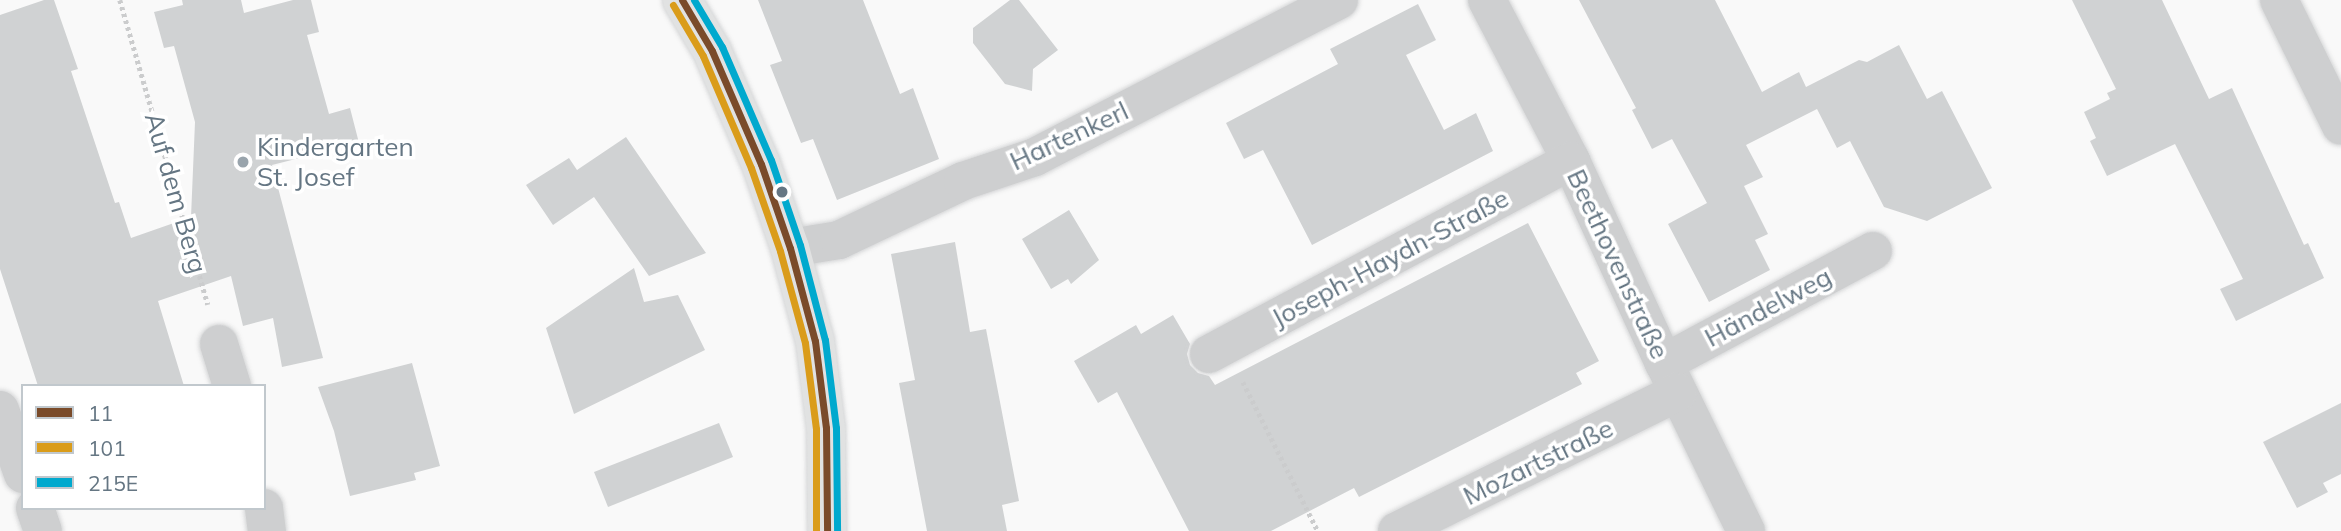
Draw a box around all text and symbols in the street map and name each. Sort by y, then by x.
street label: Hartenkerl [1005,95,1133,177]
street label: Auf dem Berg [138,109,214,277]
place label: Kindergarten St. Josef [257,131,414,192]
marker: Kindergarten St. Josef [235,154,251,170]
street label: Beethovenstraße [1560,164,1676,364]
street label: Joseph-Haydn-Straße [1266,182,1514,334]
unlabelled marker [775,185,789,199]
street label: Händelweg [1699,261,1837,353]
legend [21,384,266,510]
text: 11 [88,400,113,426]
street label: Mozartstraße [1458,412,1618,512]
text: 101 [88,435,126,461]
text: 215E [88,470,138,496]

